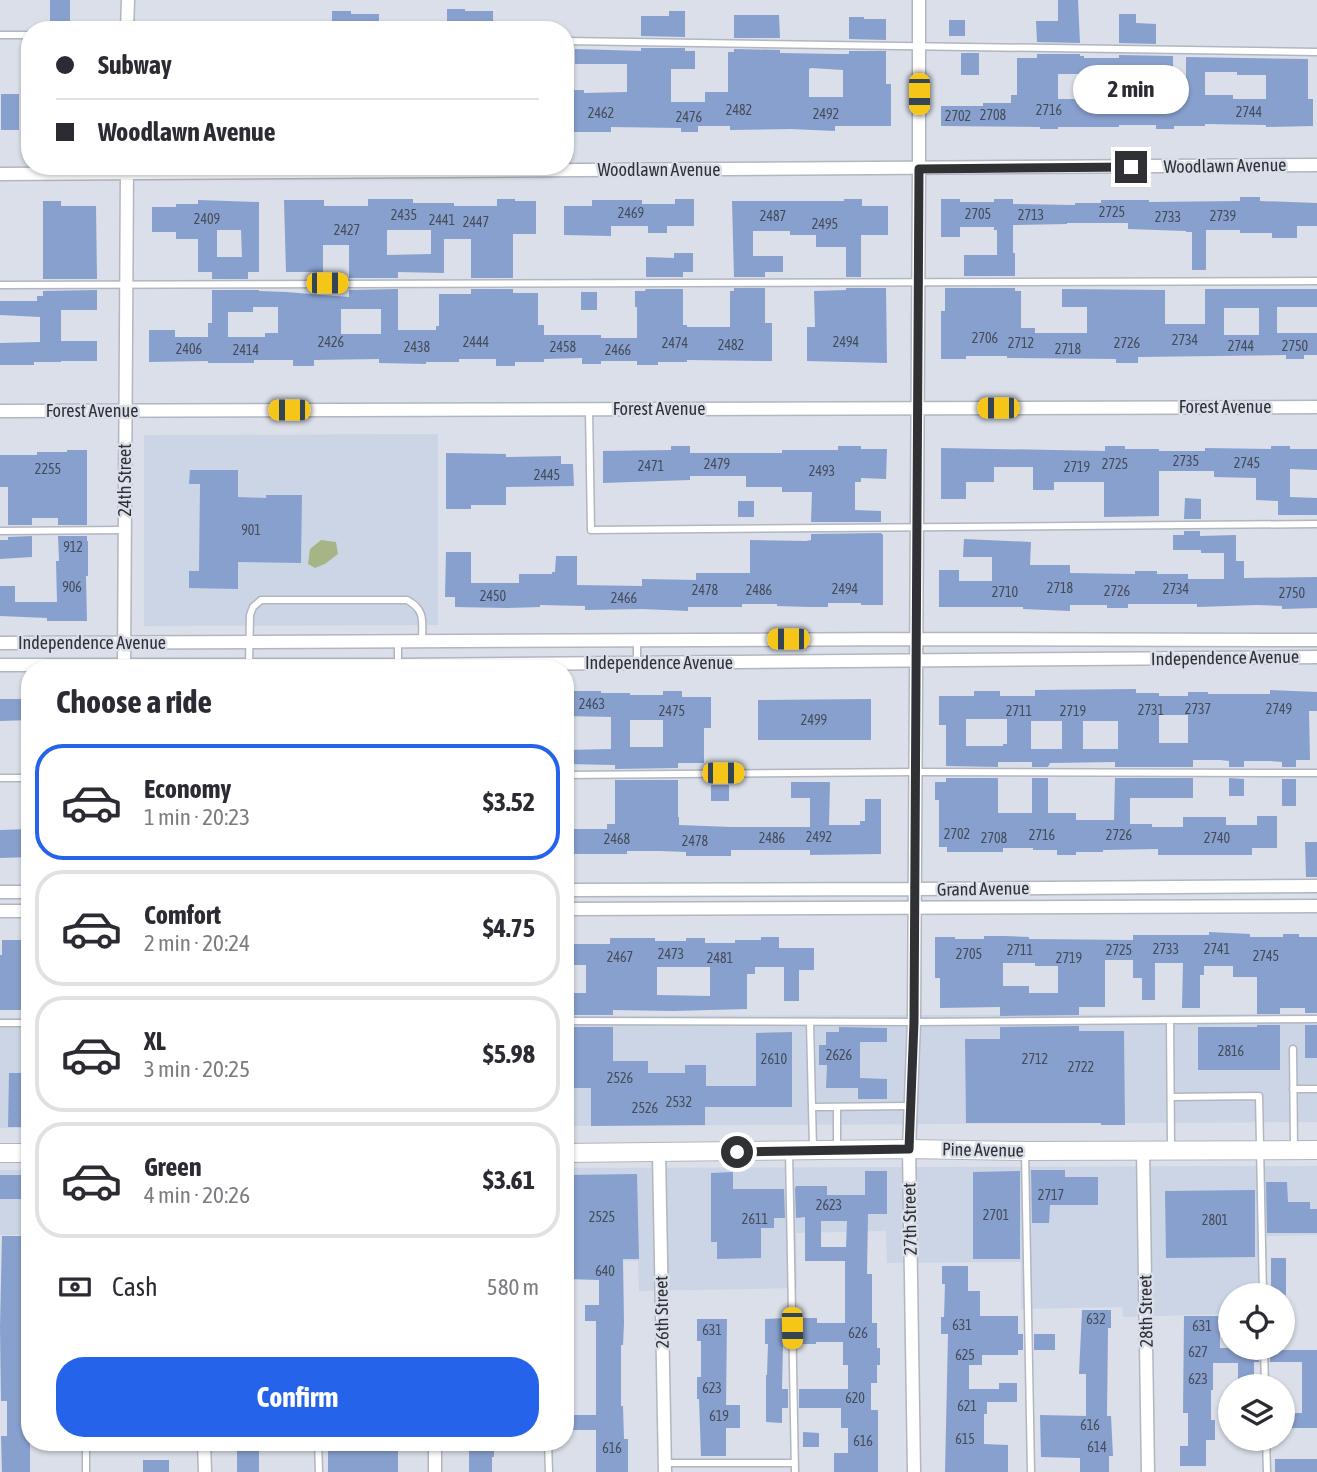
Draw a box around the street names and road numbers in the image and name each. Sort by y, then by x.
street label: Woodlawn Avenue [1163,154,1287,177]
street label: Woodlawn Avenue [598,159,720,180]
street label: Forest Avenue [1179,396,1271,417]
street label: Forest Avenue [613,398,705,419]
street label: Forest Avenue [46,400,138,421]
street label: 24th Street [114,444,135,516]
street label: Independence Avenue [18,632,166,653]
street label: Independence Avenue [1151,646,1299,669]
street label: Independence Avenue [585,652,733,673]
street label: Grand Avenue [937,877,1029,900]
street label: Pine Avenue [942,1138,1024,1161]
street label: 27th Street [898,1182,921,1256]
street label: 28th Street [1134,1274,1157,1348]
street label: 26th Street [650,1275,673,1349]

